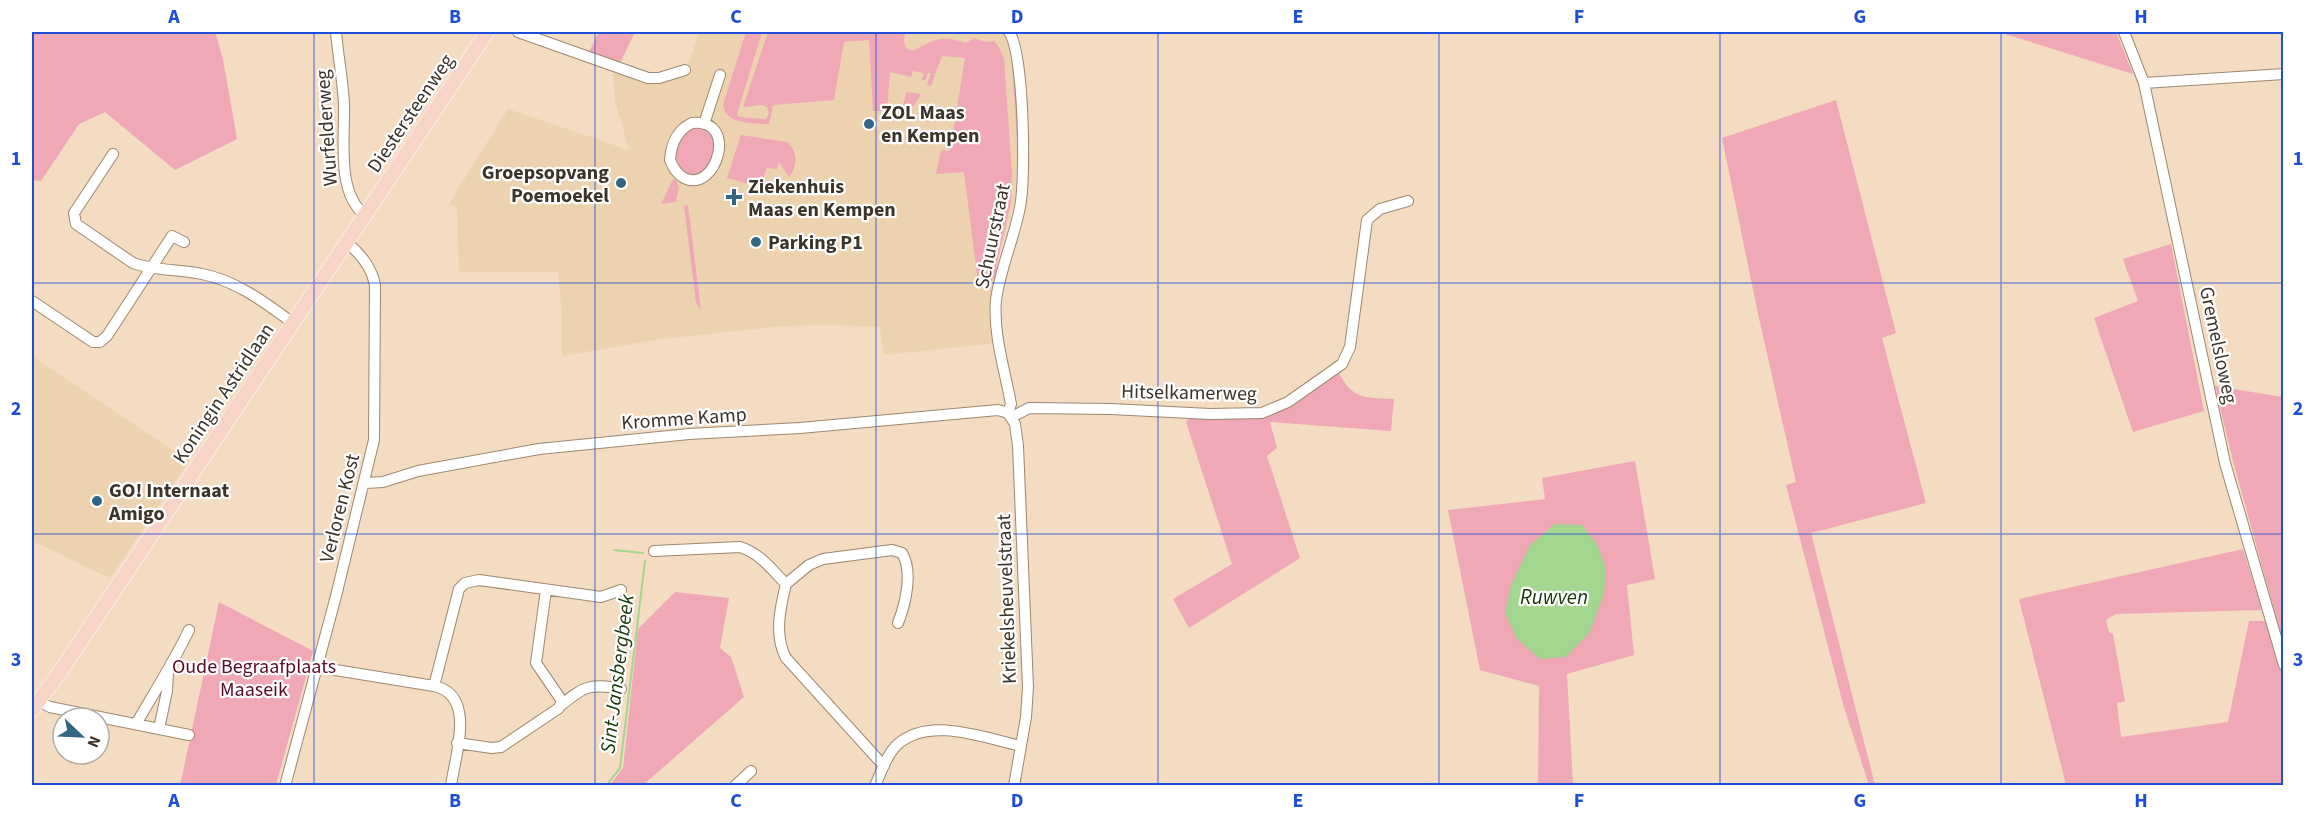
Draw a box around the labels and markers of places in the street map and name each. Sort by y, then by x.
place label: ZOL Maas en Kempen [881,99,980,150]
marker: ZOL Maas en Kempen [862,117,876,131]
place label: Groepsopvang Poemoekel [482,159,609,210]
place label: Ziekenhuis Maas en Kempen [748,173,896,224]
marker: Groepsopvang Poemoekel [614,176,628,190]
marker: Ziekenhuis Maas en Kempen [725,188,743,206]
place label: Parking P1 [768,229,863,257]
marker: Parking P1 [749,235,763,249]
place label: GO! Internaat Amigo [108,477,229,528]
marker: GO! Internaat Amigo [90,494,104,508]

